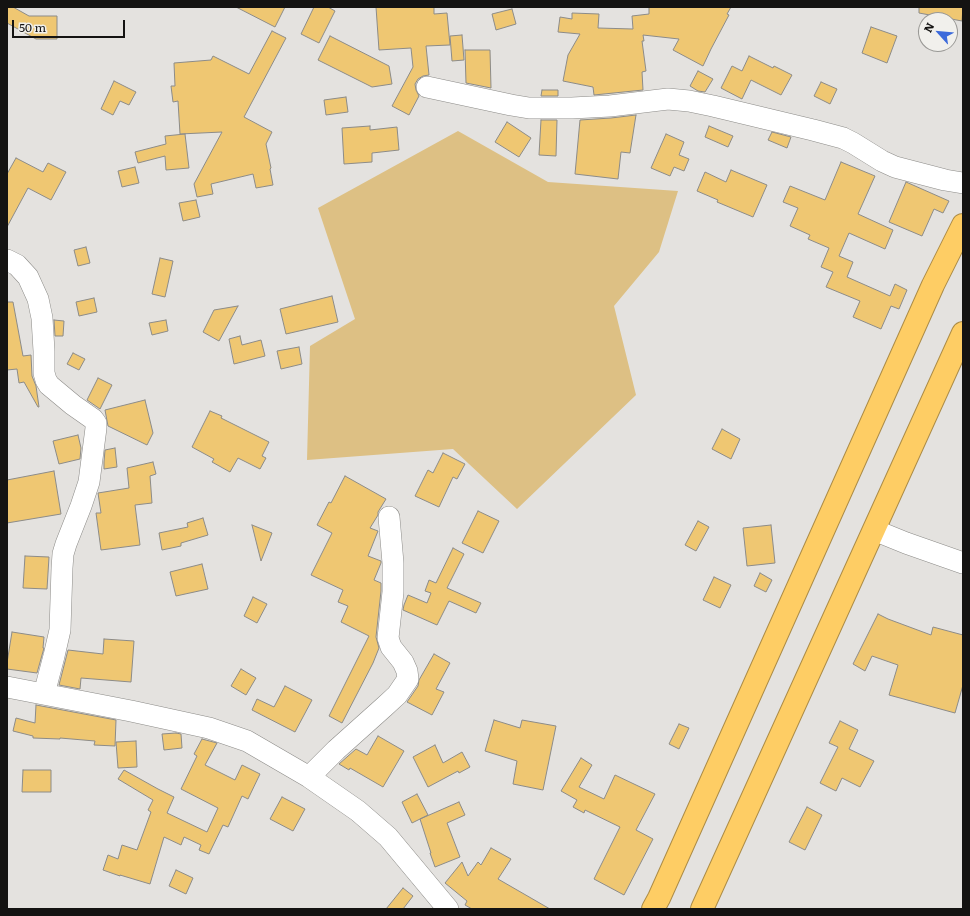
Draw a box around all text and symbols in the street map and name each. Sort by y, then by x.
scale bar [14,12,127,38]
north arrow [918,12,958,52]
text: 50 m [19,18,46,36]
text: N [919,19,937,35]

